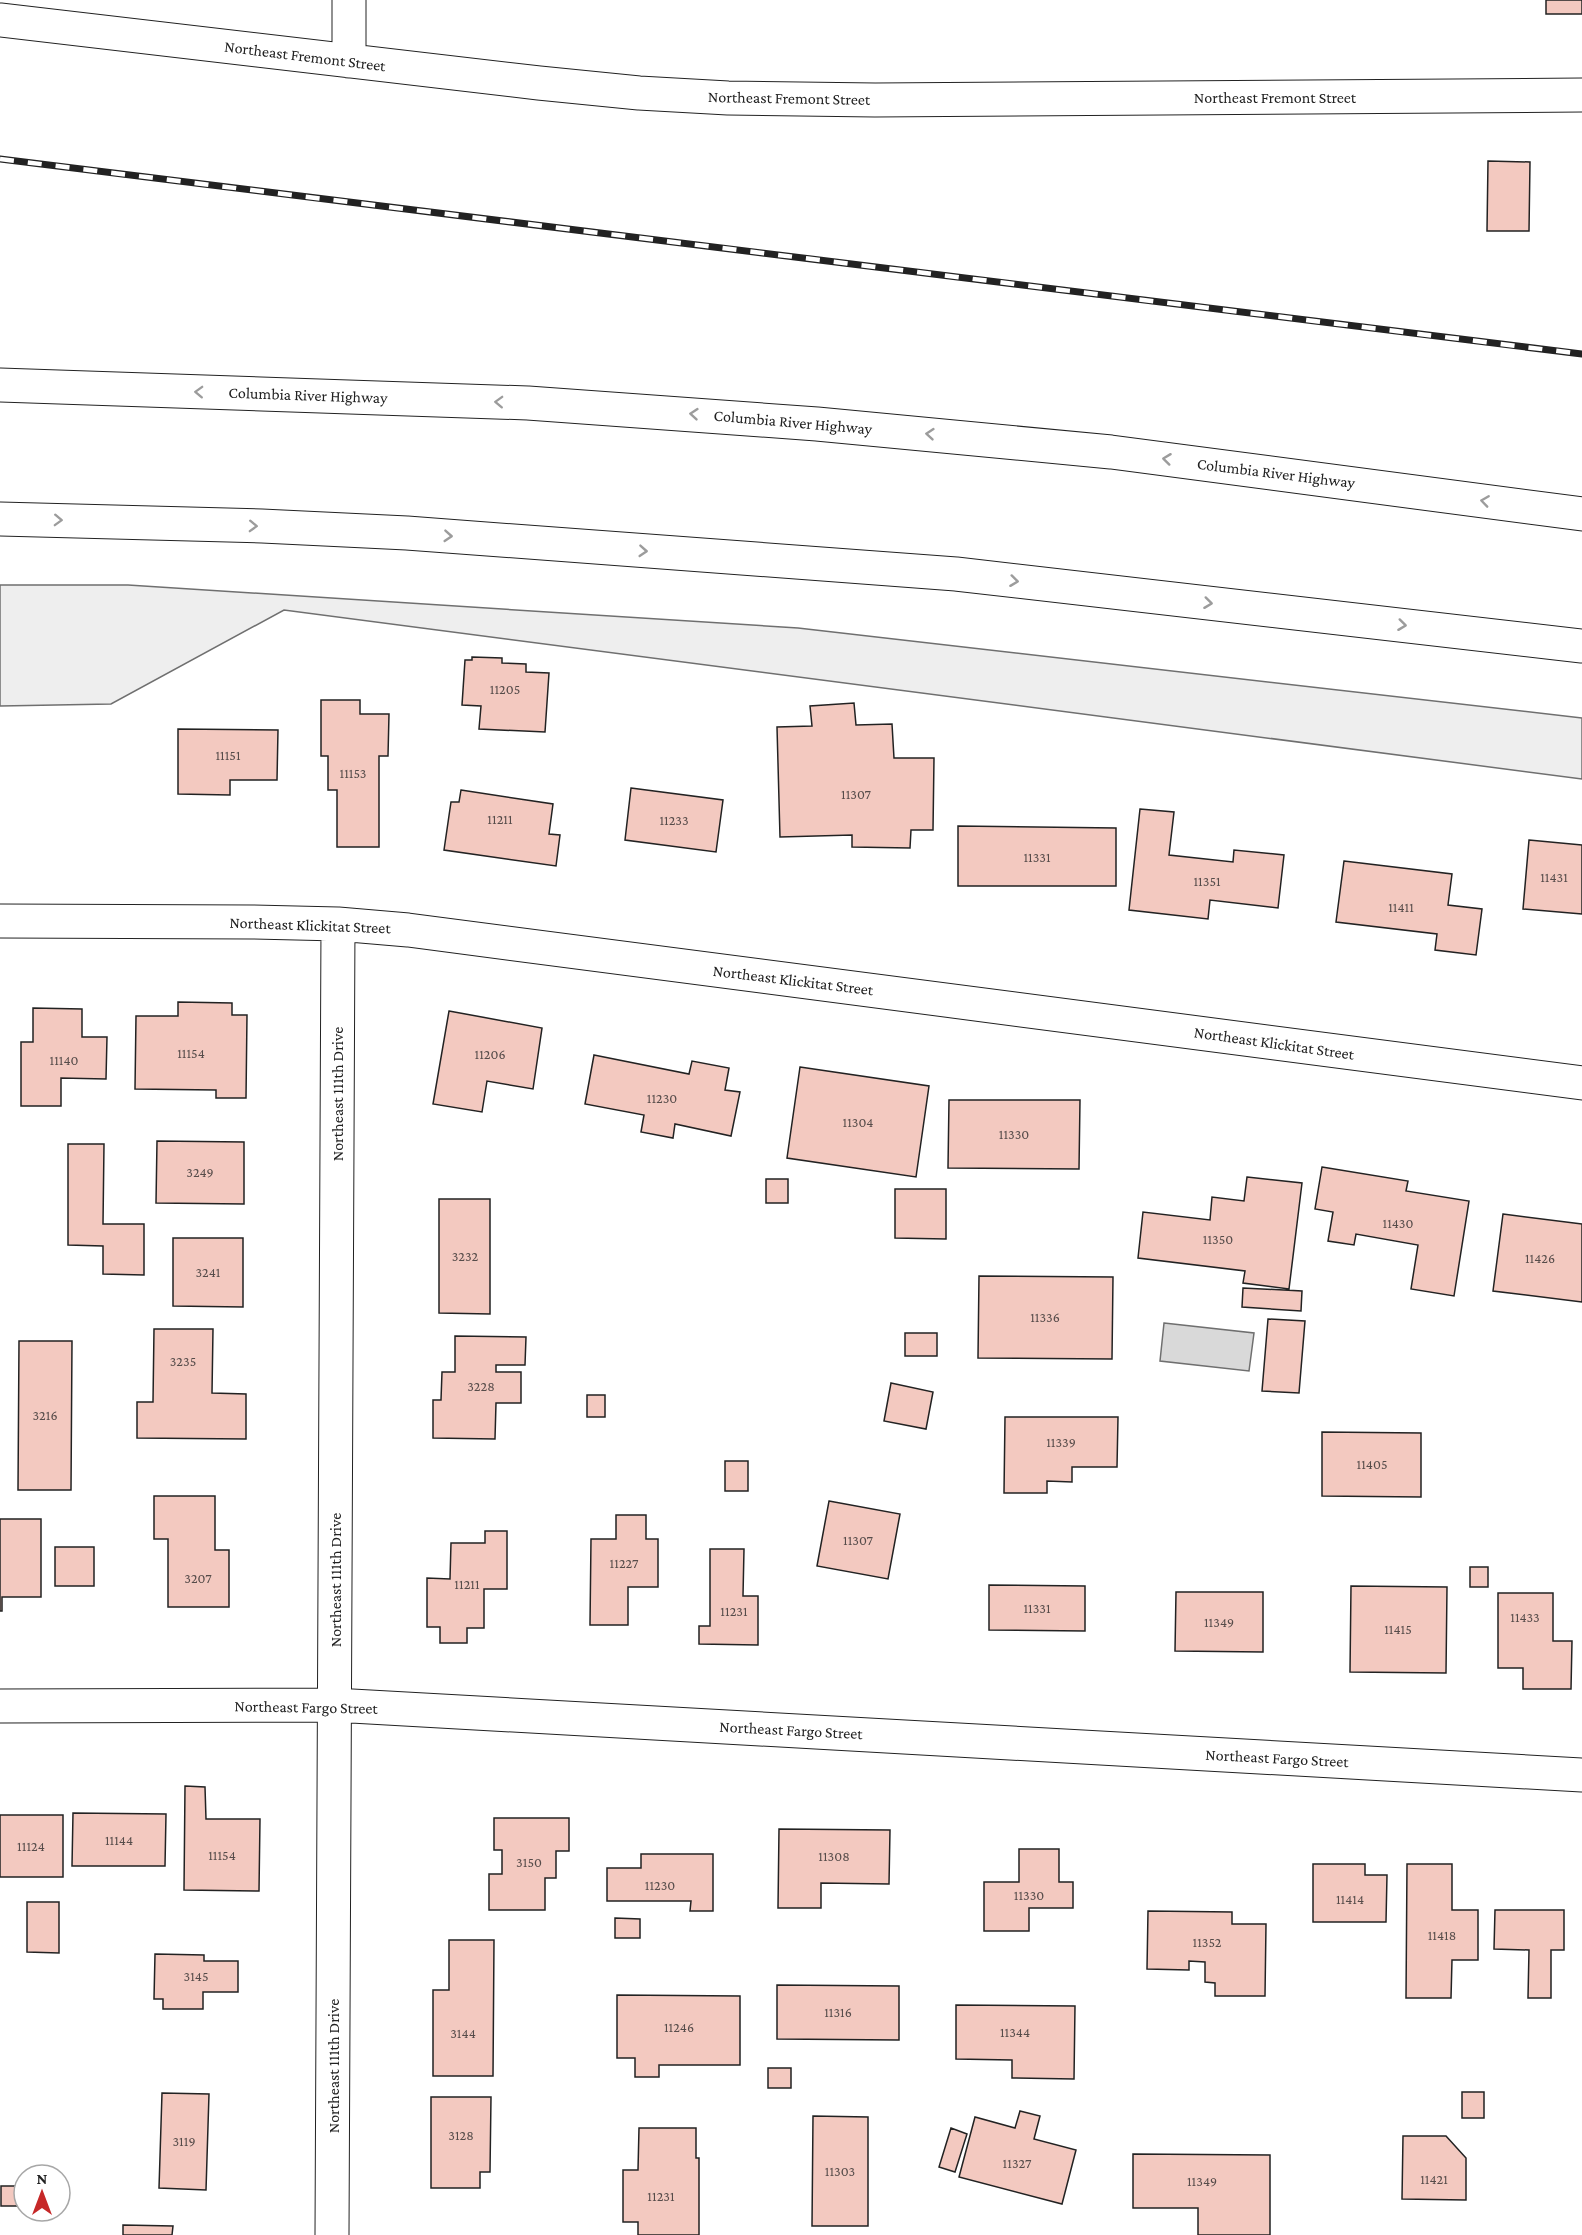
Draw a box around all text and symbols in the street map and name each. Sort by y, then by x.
street label: Northeast Fremont Street [223,38,387,74]
street label: Northeast Fremont Street [708,88,871,108]
street label: Northeast Fremont Street [1194,89,1357,106]
street label: Columbia River Highway [228,384,388,407]
one-way arrow [195,385,204,398]
one-way arrow [495,395,504,408]
street label: Columbia River Highway [713,407,874,438]
one-way arrow [689,408,698,421]
one-way arrow [925,428,934,441]
one-way arrow [1163,454,1172,466]
street label: Columbia River Highway [1196,455,1357,492]
one-way arrow [1481,495,1490,507]
one-way arrow [54,514,63,527]
one-way arrow [249,519,258,532]
one-way arrow [444,529,453,542]
one-way arrow [638,544,647,557]
one-way arrow [1010,574,1019,586]
one-way arrow [1204,596,1213,609]
one-way arrow [1397,619,1406,631]
house number: 11205 [490,681,520,697]
house number: 11151 [215,747,241,763]
house number: 11153 [340,765,367,781]
house number: 11307 [841,786,872,802]
house number: 11211 [487,811,513,827]
house number: 11233 [659,812,689,828]
house number: 11331 [1023,849,1051,865]
house number: 11431 [1540,869,1568,885]
house number: 11351 [1193,873,1221,889]
house number: 11411 [1388,899,1414,915]
street label: Northeast Klickitat Street [229,914,392,936]
street label: Northeast Klickitat Street [712,962,875,998]
street label: Northeast Klickitat Street [1193,1023,1356,1063]
street label: Northeast 111th Drive [329,1027,346,1161]
house number: 11154 [177,1045,205,1061]
house number: 11206 [475,1046,506,1062]
house number: 11140 [49,1052,79,1068]
house number: 11230 [647,1090,677,1106]
house number: 11304 [842,1114,874,1130]
house number: 11330 [999,1126,1029,1142]
house number: 3249 [186,1164,214,1180]
house number: 11430 [1383,1215,1414,1231]
house number: 11350 [1203,1231,1233,1247]
house number: 3232 [452,1248,479,1264]
house number: 11426 [1525,1250,1555,1266]
house number: 3241 [195,1264,221,1280]
house number: 11336 [1030,1309,1060,1325]
house number: 3235 [170,1353,196,1369]
house number: 3228 [467,1378,495,1394]
house number: 3216 [32,1407,58,1423]
house number: 11339 [1046,1434,1076,1450]
house number: 11405 [1357,1456,1387,1472]
street label: Northeast 111th Drive [327,1513,344,1647]
house number: 11307 [843,1532,874,1548]
house number: 11227 [610,1555,639,1571]
house number: 3207 [184,1570,212,1586]
house number: 11211 [454,1576,480,1592]
house number: 11331 [1023,1600,1051,1616]
house number: 11231 [720,1603,748,1619]
house number: 11433 [1510,1609,1540,1625]
house number: 11349 [1204,1614,1234,1630]
house number: 11415 [1384,1621,1412,1637]
street label: Northeast Fargo Street [234,1697,379,1718]
street label: Northeast Fargo Street [719,1718,864,1743]
street label: Northeast Fargo Street [1205,1746,1350,1771]
house number: 11144 [105,1832,133,1848]
house number: 11124 [17,1838,45,1854]
house number: 11154 [208,1847,236,1863]
house number: 11308 [818,1848,850,1864]
house number: 3150 [516,1854,542,1870]
house number: 11230 [645,1877,675,1893]
house number: 11330 [1014,1887,1044,1903]
house number: 11414 [1336,1891,1364,1907]
house number: 11418 [1428,1927,1456,1943]
house number: 11352 [1193,1934,1222,1950]
house number: 3145 [184,1968,208,1984]
street label: Northeast 111th Drive [325,1999,342,2133]
house number: 11316 [824,2004,852,2020]
house number: 11246 [664,2019,694,2035]
house number: 11344 [1000,2024,1030,2040]
house number: 3144 [450,2025,476,2041]
house number: 3128 [448,2127,474,2143]
house number: 3119 [172,2133,196,2149]
house number: 11327 [1003,2155,1032,2171]
north arrow [12,2163,72,2223]
house number: 11303 [825,2163,855,2179]
text: N [37,2170,48,2187]
house number: 11421 [1420,2171,1448,2187]
house number: 11349 [1187,2173,1217,2189]
house number: 11231 [647,2188,675,2204]

